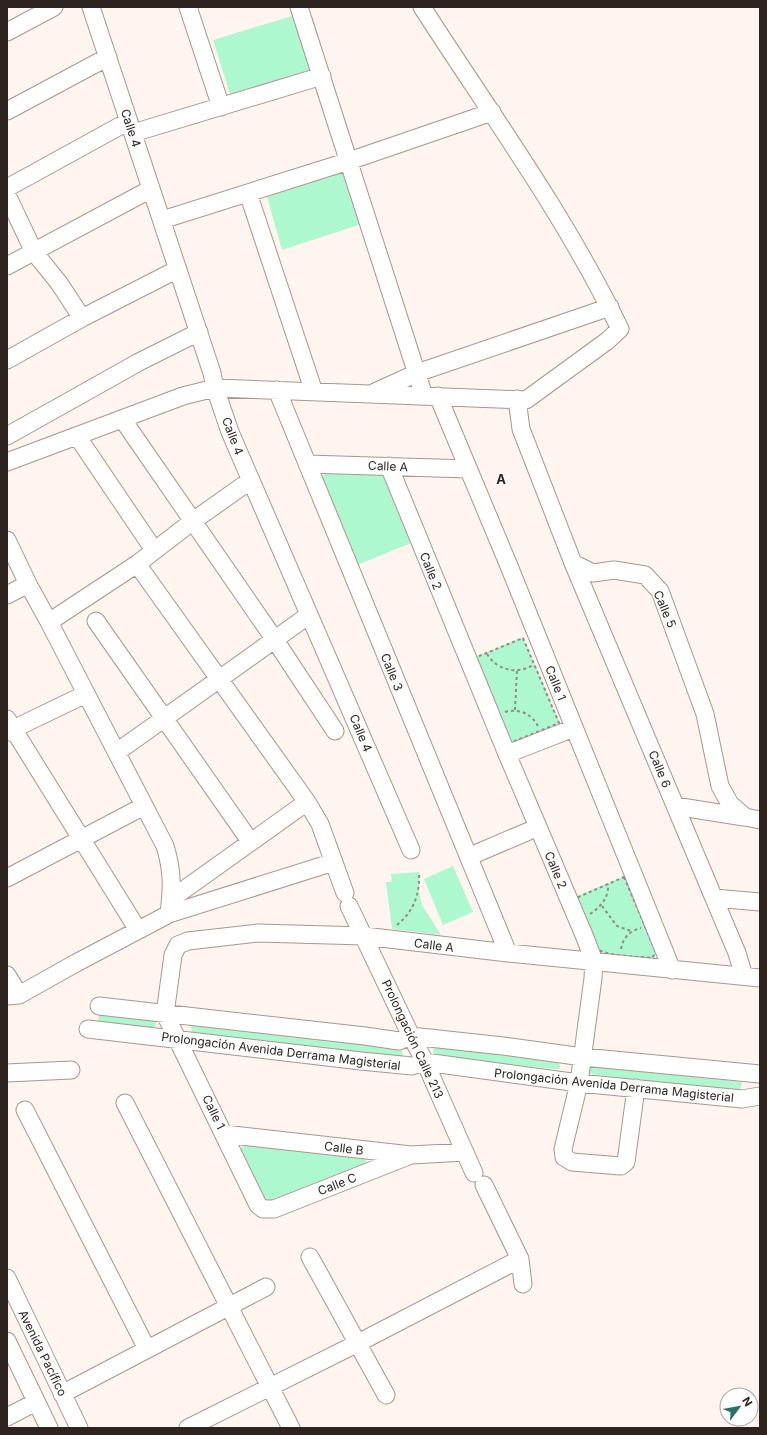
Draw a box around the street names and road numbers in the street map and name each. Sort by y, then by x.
street label: Calle 4 [118,107,144,149]
street label: Calle 4 [219,415,247,457]
street label: Calle A [368,458,408,474]
street label: Calle 2 [417,550,445,592]
street label: Calle 5 [650,588,680,630]
street label: Calle 3 [378,651,406,693]
street label: Calle 1 [542,663,570,703]
street label: Calle 4 [346,712,376,754]
street label: Calle 6 [645,748,675,790]
street label: Calle 2 [541,849,571,891]
street label: Calle A [413,935,455,955]
street label: Prolongación Calle 213 [379,977,447,1101]
street label: Prolongación Avenida Derrama Magisterial [161,1029,401,1073]
street label: Prolongación Avenida Derrama Magisterial [493,1065,735,1105]
street label: Calle 1 [199,1092,229,1132]
street label: Calle B [323,1138,365,1158]
street label: Calle C [315,1170,359,1198]
street label: Avenida Pacífico [16,1307,70,1399]

